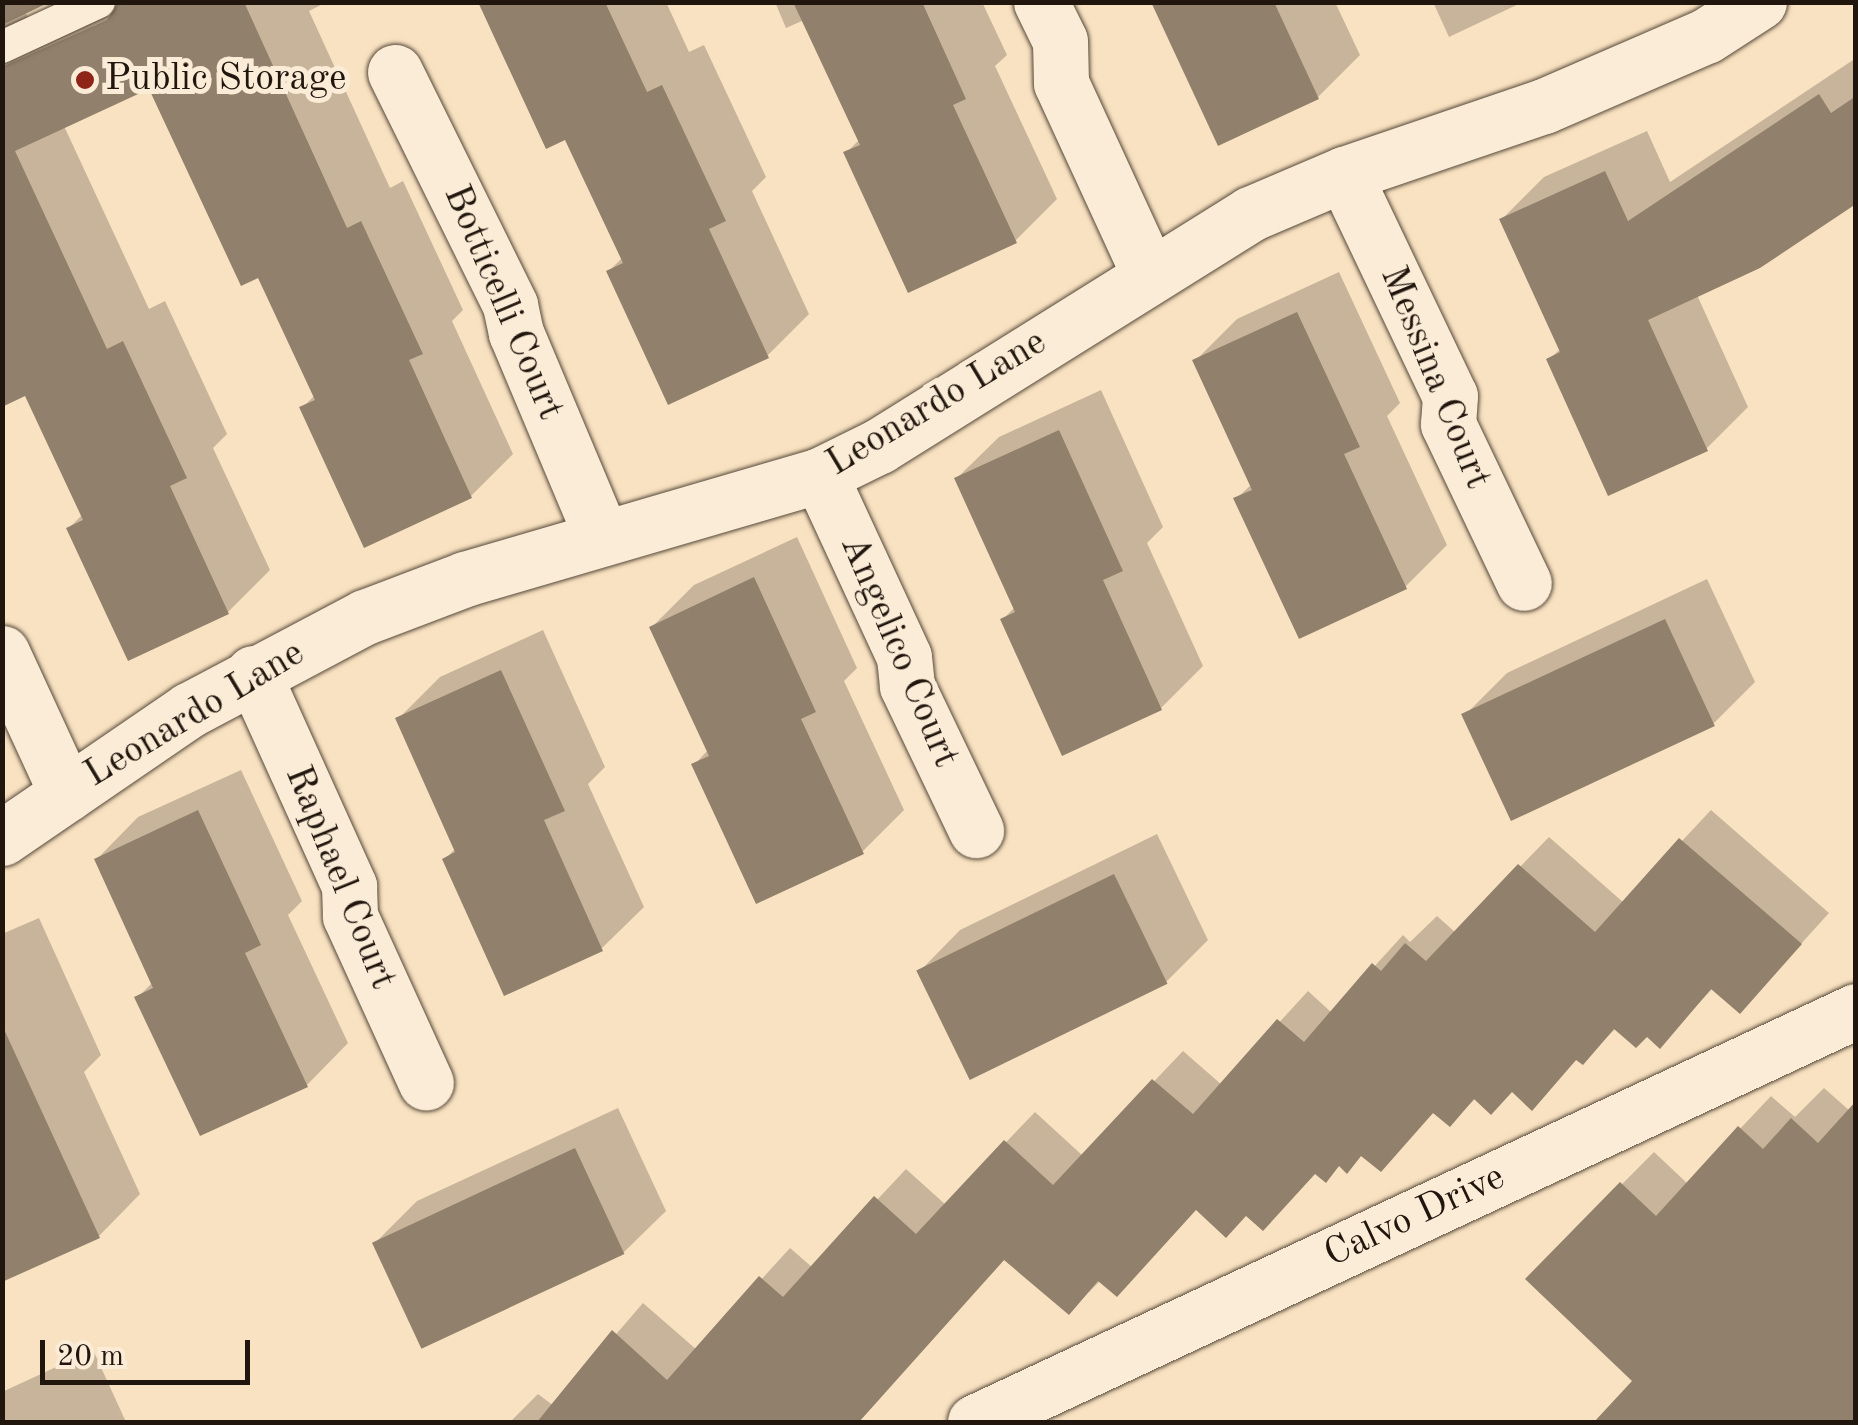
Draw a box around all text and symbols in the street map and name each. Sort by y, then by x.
place label: Public Storage [105,57,346,103]
marker: Public Storage [74,69,96,91]
street label: Botticelli Court [432,179,572,427]
street label: Messina Court [1369,260,1499,496]
street label: Leonardo Lane [819,321,1055,487]
street label: Angelico Court [829,529,967,775]
street label: Leonardo Lane [77,632,313,798]
street label: Raphael Court [273,760,405,996]
street label: Calvo Drive [1318,1155,1512,1279]
scale bar [45,1320,255,1382]
text: 20 m [57,1342,124,1372]

